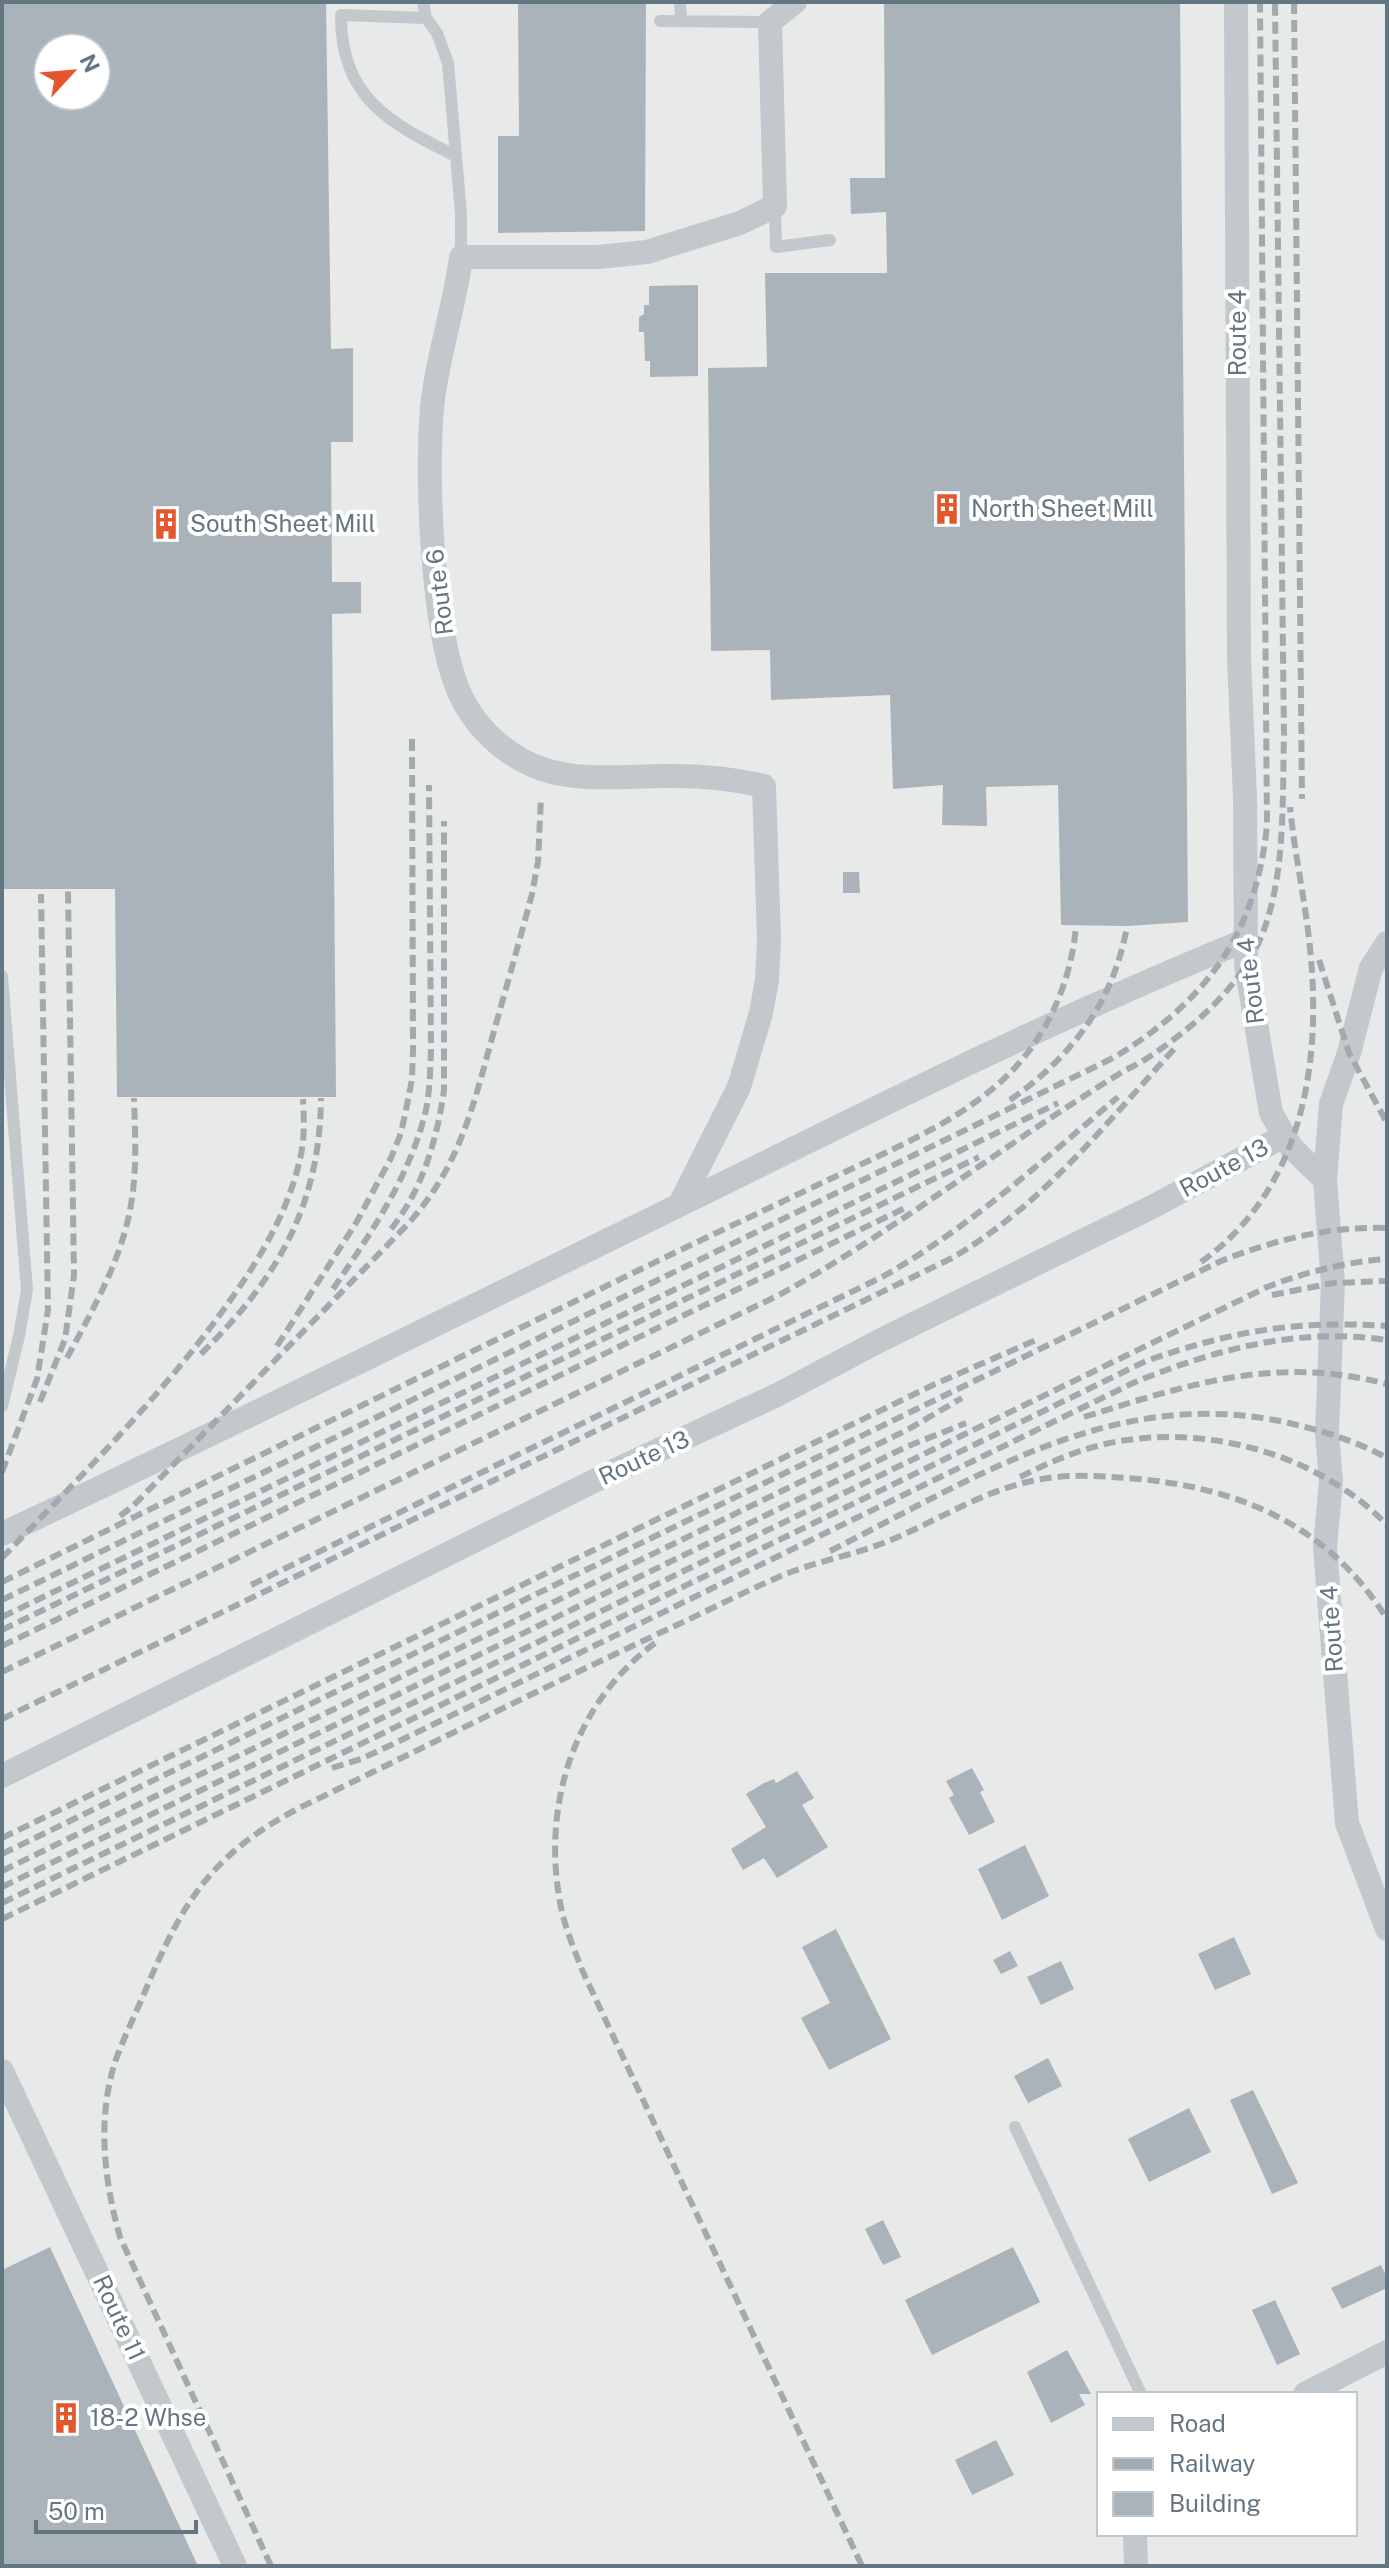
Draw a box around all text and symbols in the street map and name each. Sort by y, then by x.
north arrow [32,32,112,112]
text: N [75,50,105,77]
street label: Route 4 [1223,290,1251,376]
building icon: North Sheet Mill [930,492,964,526]
place label: North Sheet Mill [971,494,1154,522]
building icon: South Sheet Mill [149,507,183,541]
place label: South Sheet Mill [190,509,376,537]
street label: Route 6 [420,547,458,637]
street label: Route 4 [1231,936,1269,1026]
street label: Route 13 [1174,1132,1273,1202]
street label: Route 13 [594,1424,693,1490]
street label: Route 4 [1314,1585,1348,1673]
street label: Route 11 [88,2270,152,2365]
legend [1097,2392,1357,2536]
building icon: 18-2 Whse [49,2401,83,2435]
place label: 18-2 Whse [90,2403,206,2431]
text: Road [1169,2409,1226,2437]
text: Railway [1169,2449,1255,2477]
scale bar [36,2484,196,2534]
text: Building [1169,2489,1261,2517]
text: 50 m [48,2497,105,2525]

